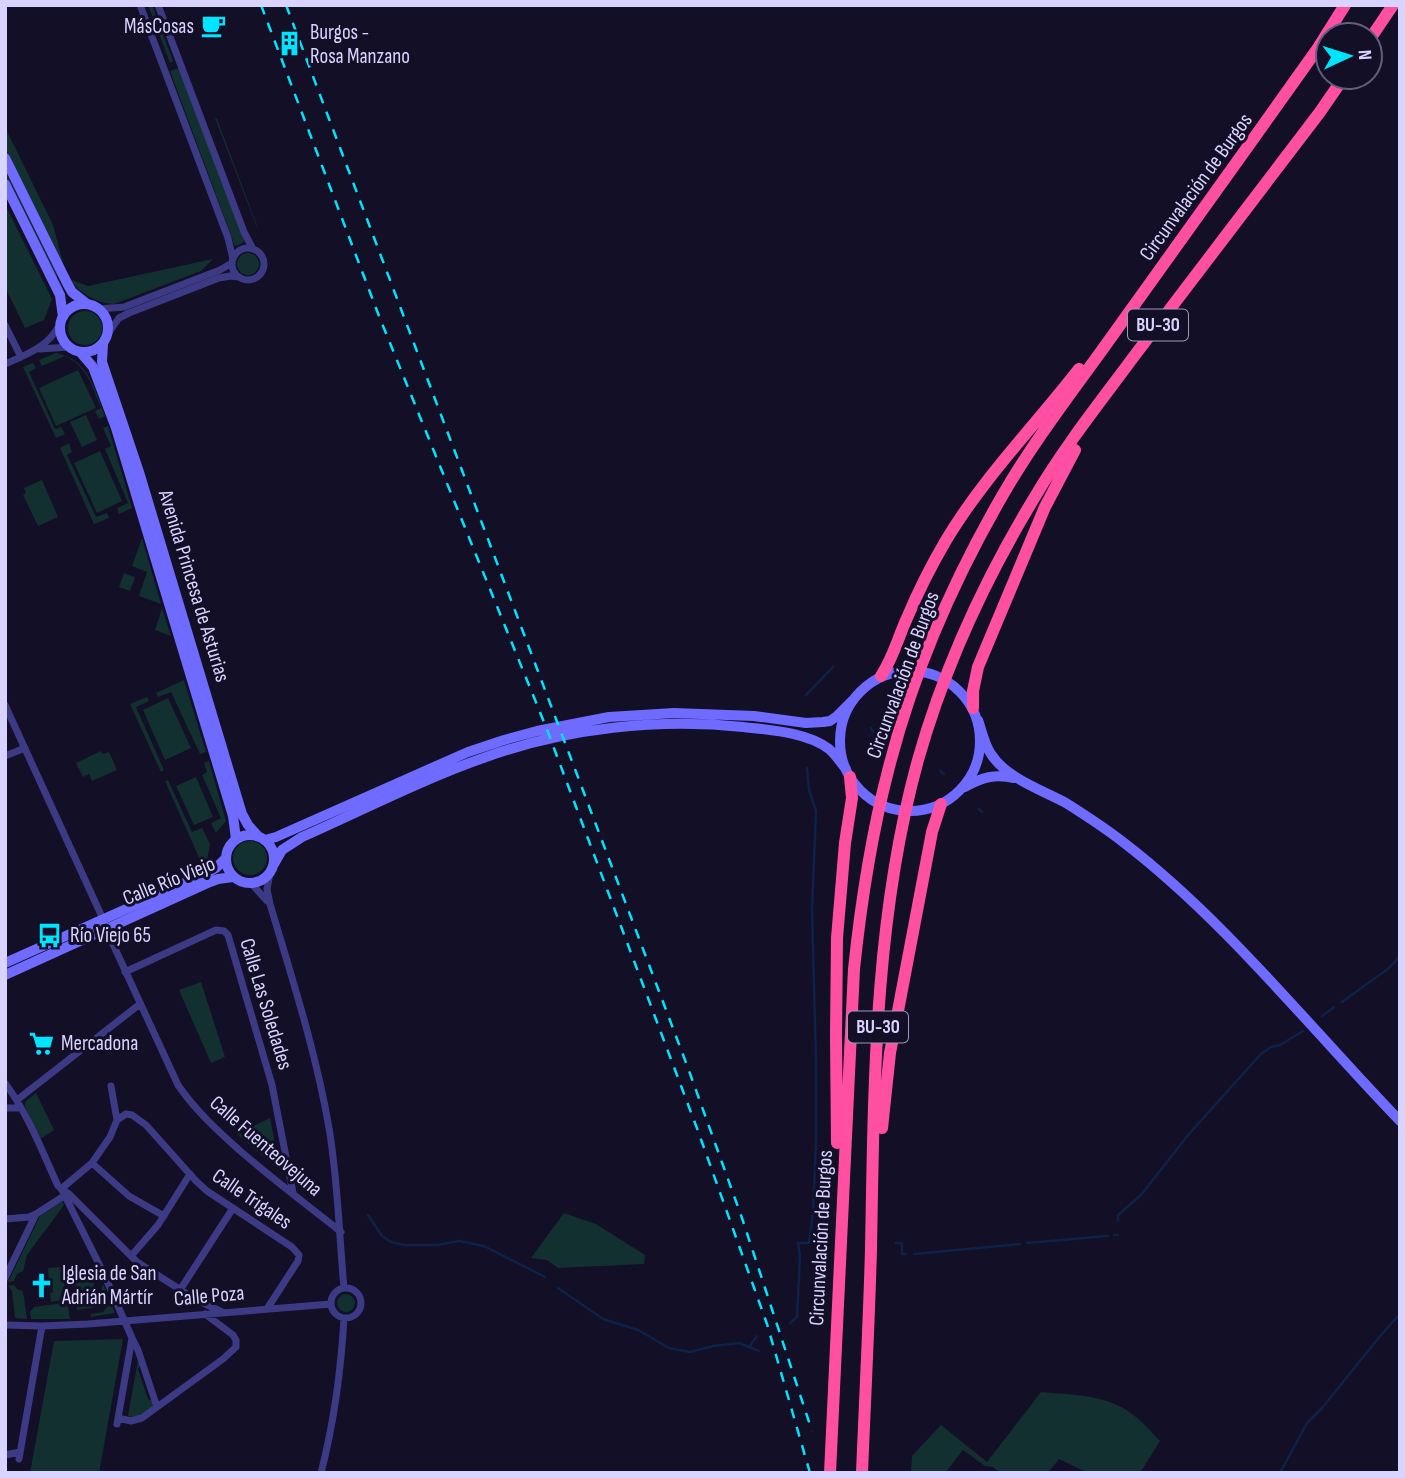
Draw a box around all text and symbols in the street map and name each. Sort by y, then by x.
cafe icon: MásCosas [200,12,228,40]
place label: MásCosas [124,14,194,39]
place label: Burgos - Rosa Manzano [310,20,410,69]
north arrow [1314,21,1384,91]
building icon: Burgos - Rosa Manzano [276,30,304,58]
text: N [1353,49,1376,61]
street label: Circunvalación de Burgos [1134,109,1258,265]
road number: BU-30 [1128,310,1188,340]
street label: Avenida Princesa de Asturias [153,486,235,685]
street label: Circunvalación de Burgos [861,588,945,762]
street label: Calle Río Viejo [119,851,219,911]
bus stop icon: Río Viejo 65 [36,921,64,949]
place label: Río Viejo 65 [70,923,151,948]
street label: Calle Las Soledades [234,935,298,1073]
road number: BU-30 [848,1012,908,1042]
supermarket icon: Mercadona [27,1029,55,1057]
place label: Mercadona [61,1031,138,1056]
street label: Calle Fuenteovejuna [205,1090,327,1202]
street label: Circunvalación de Burgos [804,1150,838,1326]
street label: Calle Trigales [207,1163,297,1235]
place label: Iglesia de San Adrián Mártír [61,1261,156,1310]
church icon: Iglesia de San Adrián Mártír [28,1271,56,1299]
street label: Calle Poza [173,1280,245,1312]

